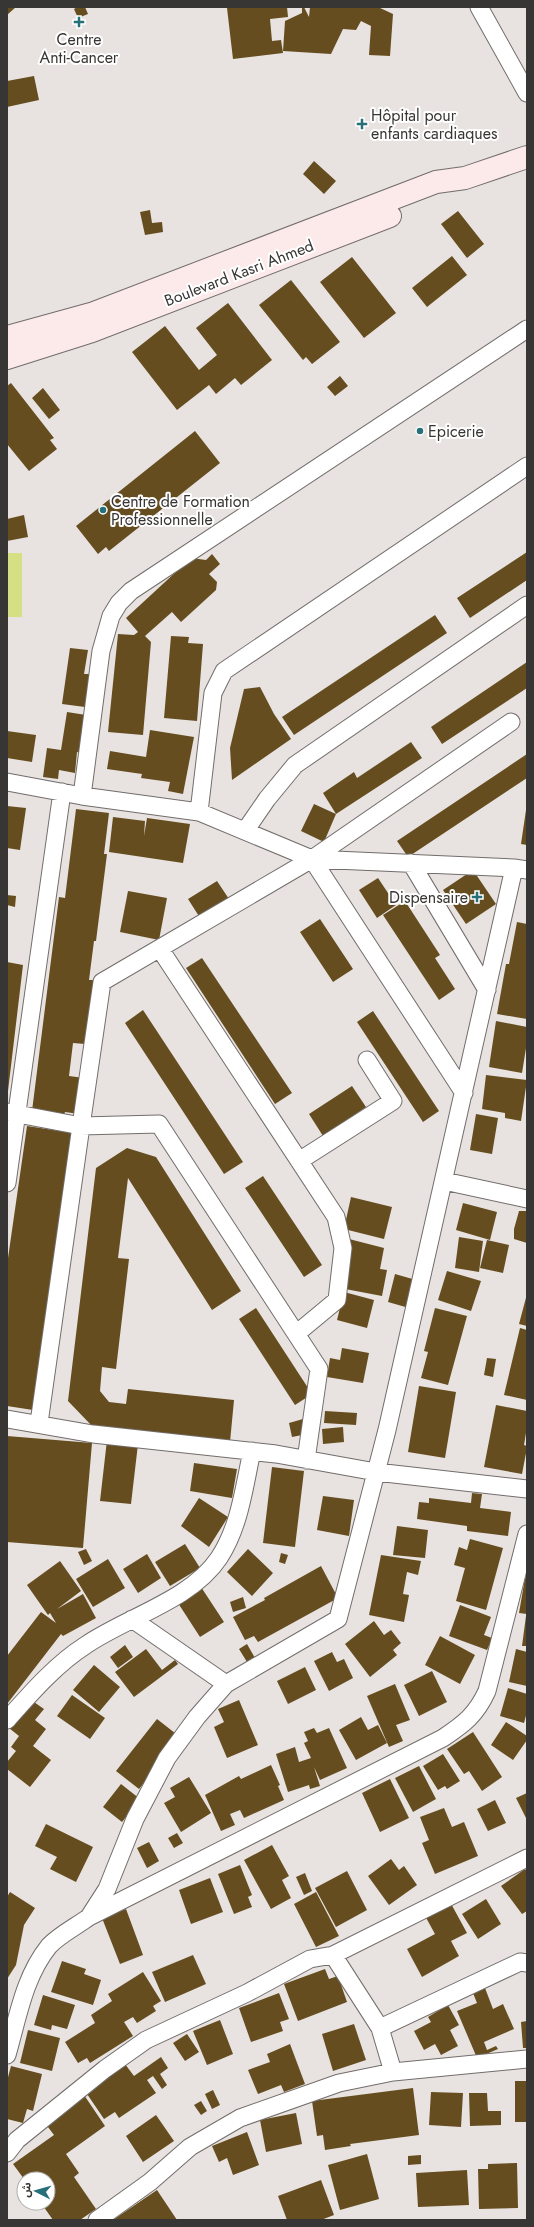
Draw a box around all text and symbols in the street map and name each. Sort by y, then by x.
marker: Centre Anti-Cancer [73,16,85,28]
place label: Centre Anti-Cancer [40,28,119,69]
place label: Hôpital pour enfants cardiaques [371,104,497,145]
marker: Hôpital pour enfants cardiaques [356,118,368,130]
street label: Boulevard Kasri Ahmed [161,234,317,312]
place label: Epicerie [428,420,484,443]
marker: Epicerie [415,426,425,436]
place label: Centre de Formation Professionnelle [111,490,250,531]
marker: Centre de Formation Professionnelle [98,505,108,515]
place label: Dispensaire [389,886,468,909]
marker: Dispensaire [471,891,483,903]
north arrow [16,2171,56,2211]
text: ش [17,2182,35,2198]

